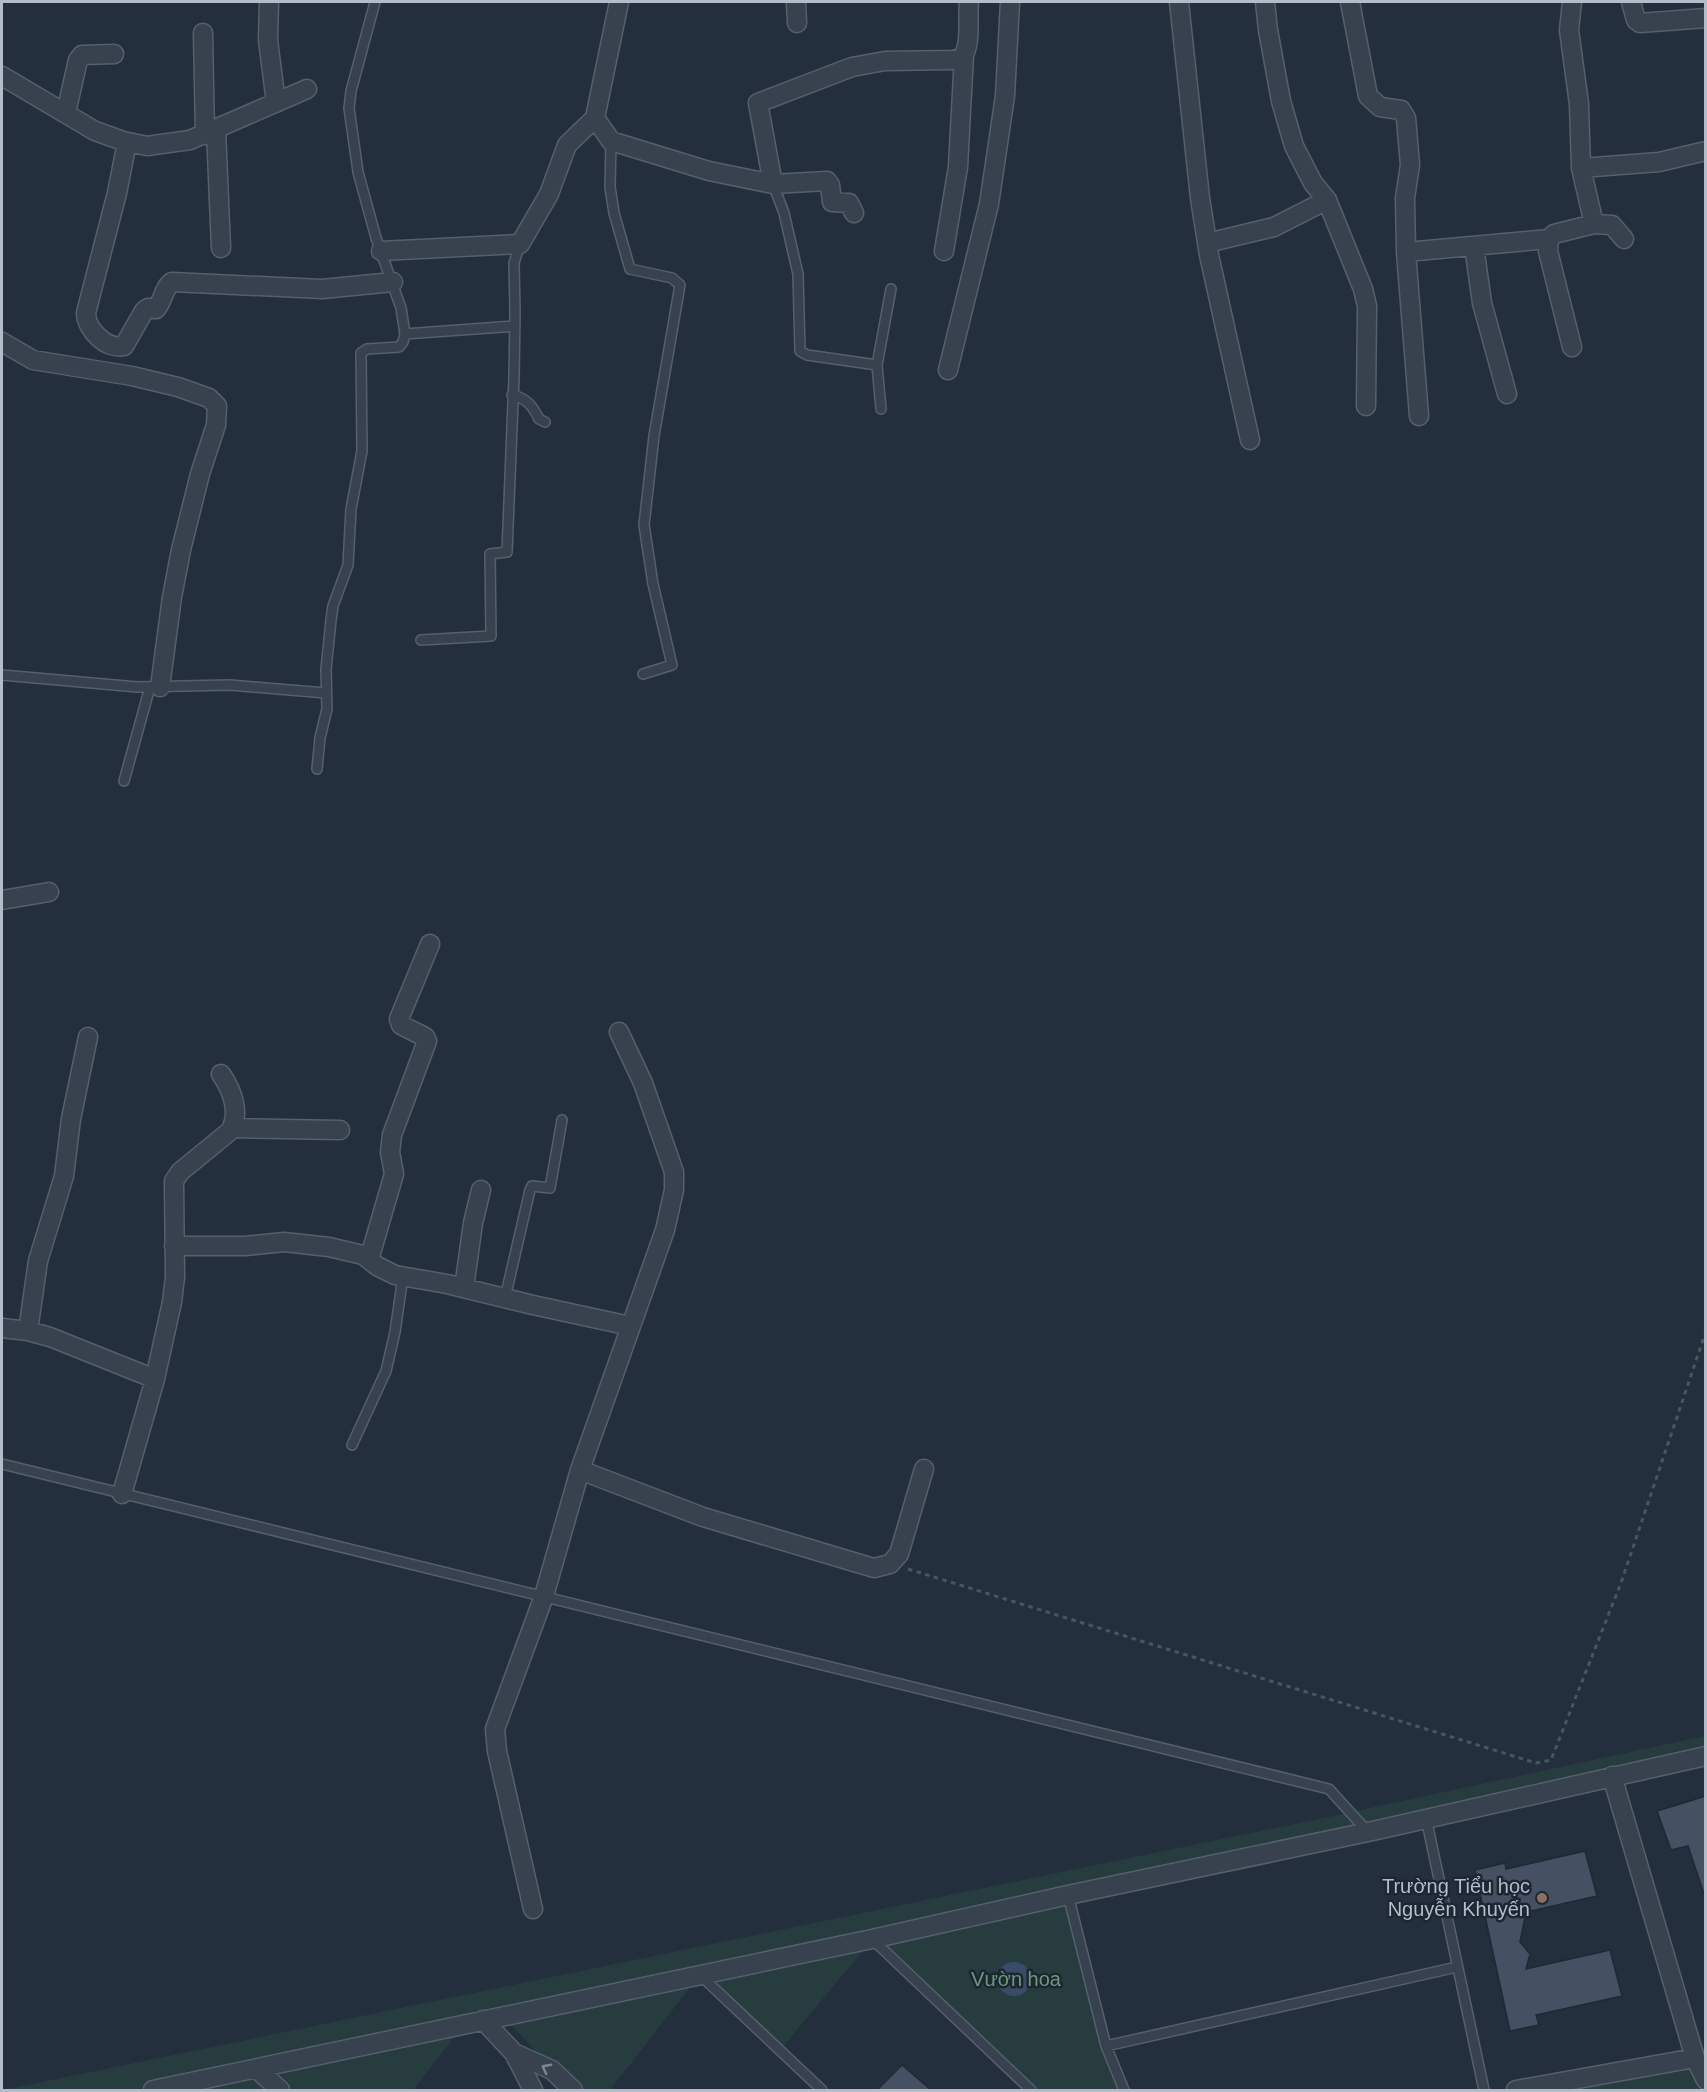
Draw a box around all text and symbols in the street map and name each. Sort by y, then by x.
place label: Trường Tiểu học Nguyễn Khuyến [1382,1875,1530,1920]
marker: Trường Tiểu học Nguyễn Khuyến [1535,1891,1549,1905]
park label: Vườn hoa [971,1968,1062,1990]
one-way arrow [542,2064,552,2075]

